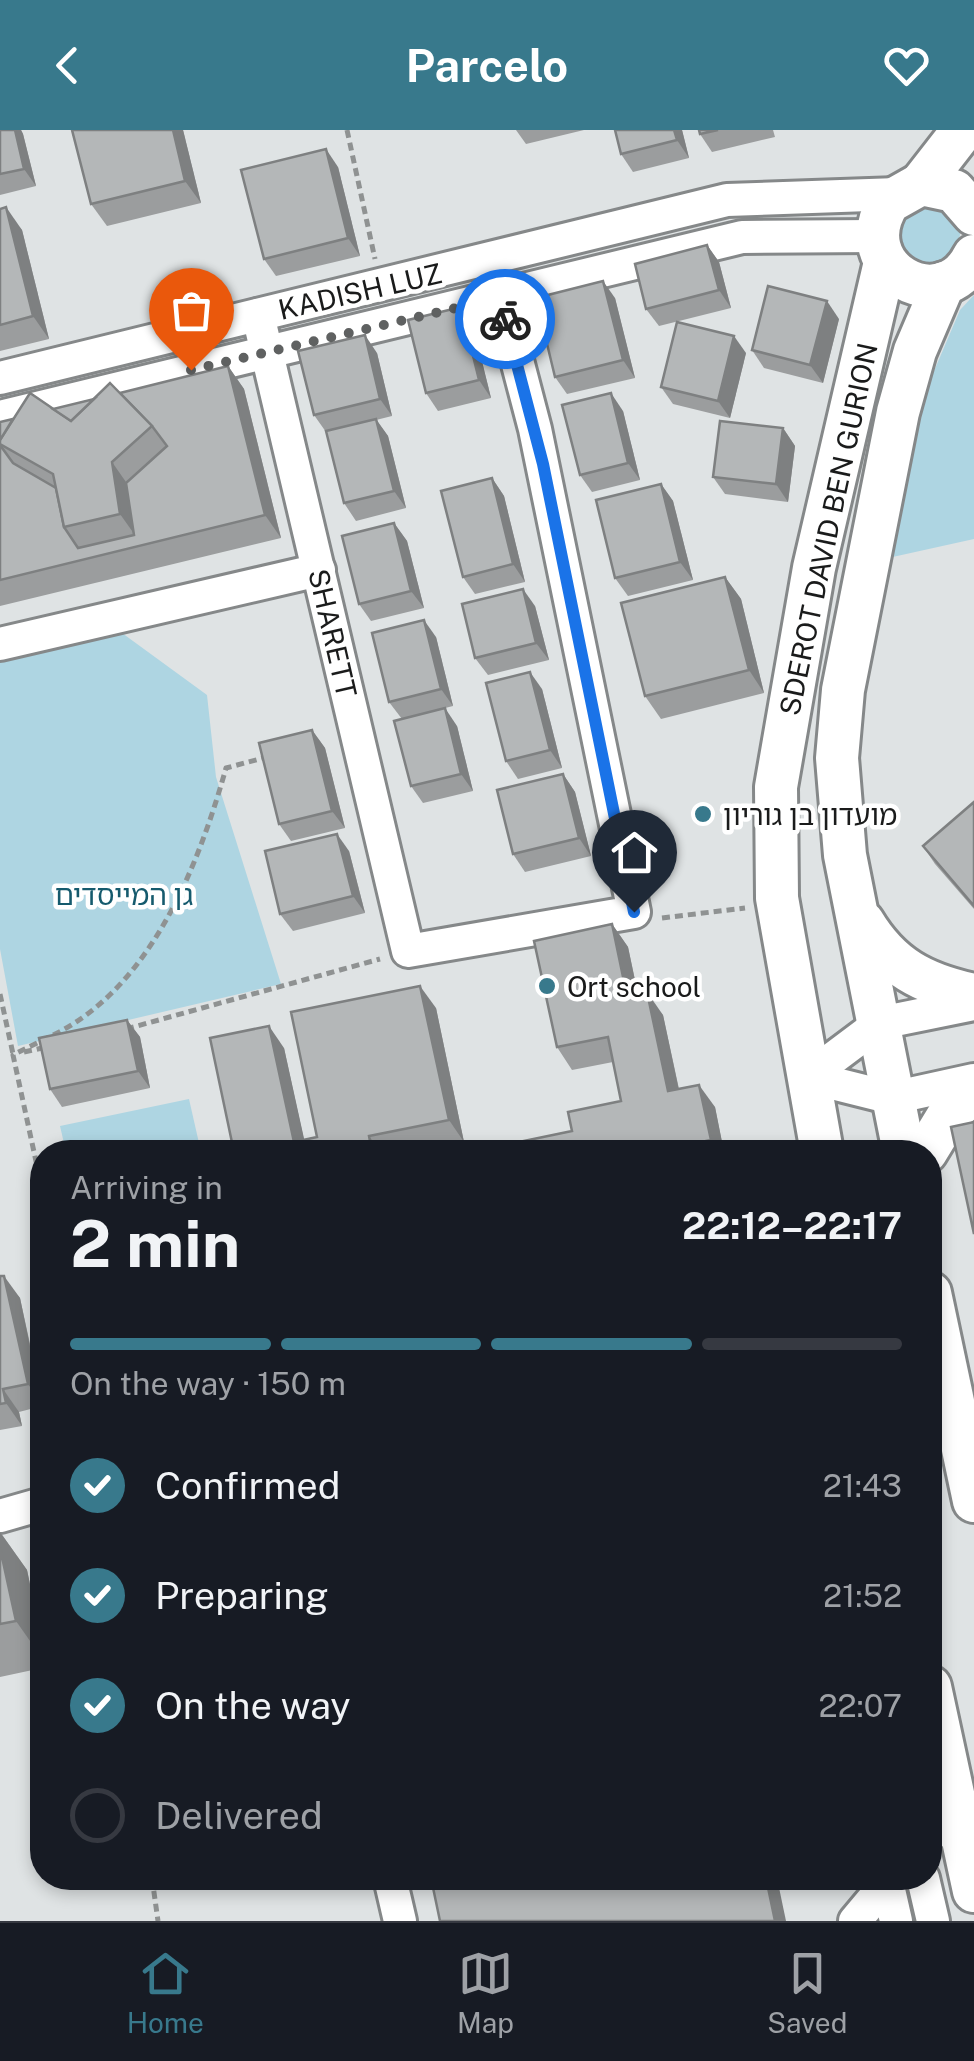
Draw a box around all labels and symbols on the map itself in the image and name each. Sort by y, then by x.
street label: KADISH LUZ [275,256,445,326]
pin [149,268,234,371]
courier [455,269,555,369]
street label: SDEROT DAVID BEN GURION [772,340,884,718]
street label: SHARETT [302,566,364,700]
place label: מועדון בן גוריון [723,798,897,831]
marker: מועדון בן גוריון [692,803,714,825]
pin [592,810,677,913]
park label: גן המייסדים [55,878,193,911]
place label: Ort school [567,970,701,1003]
marker: Ort school [536,975,558,997]

